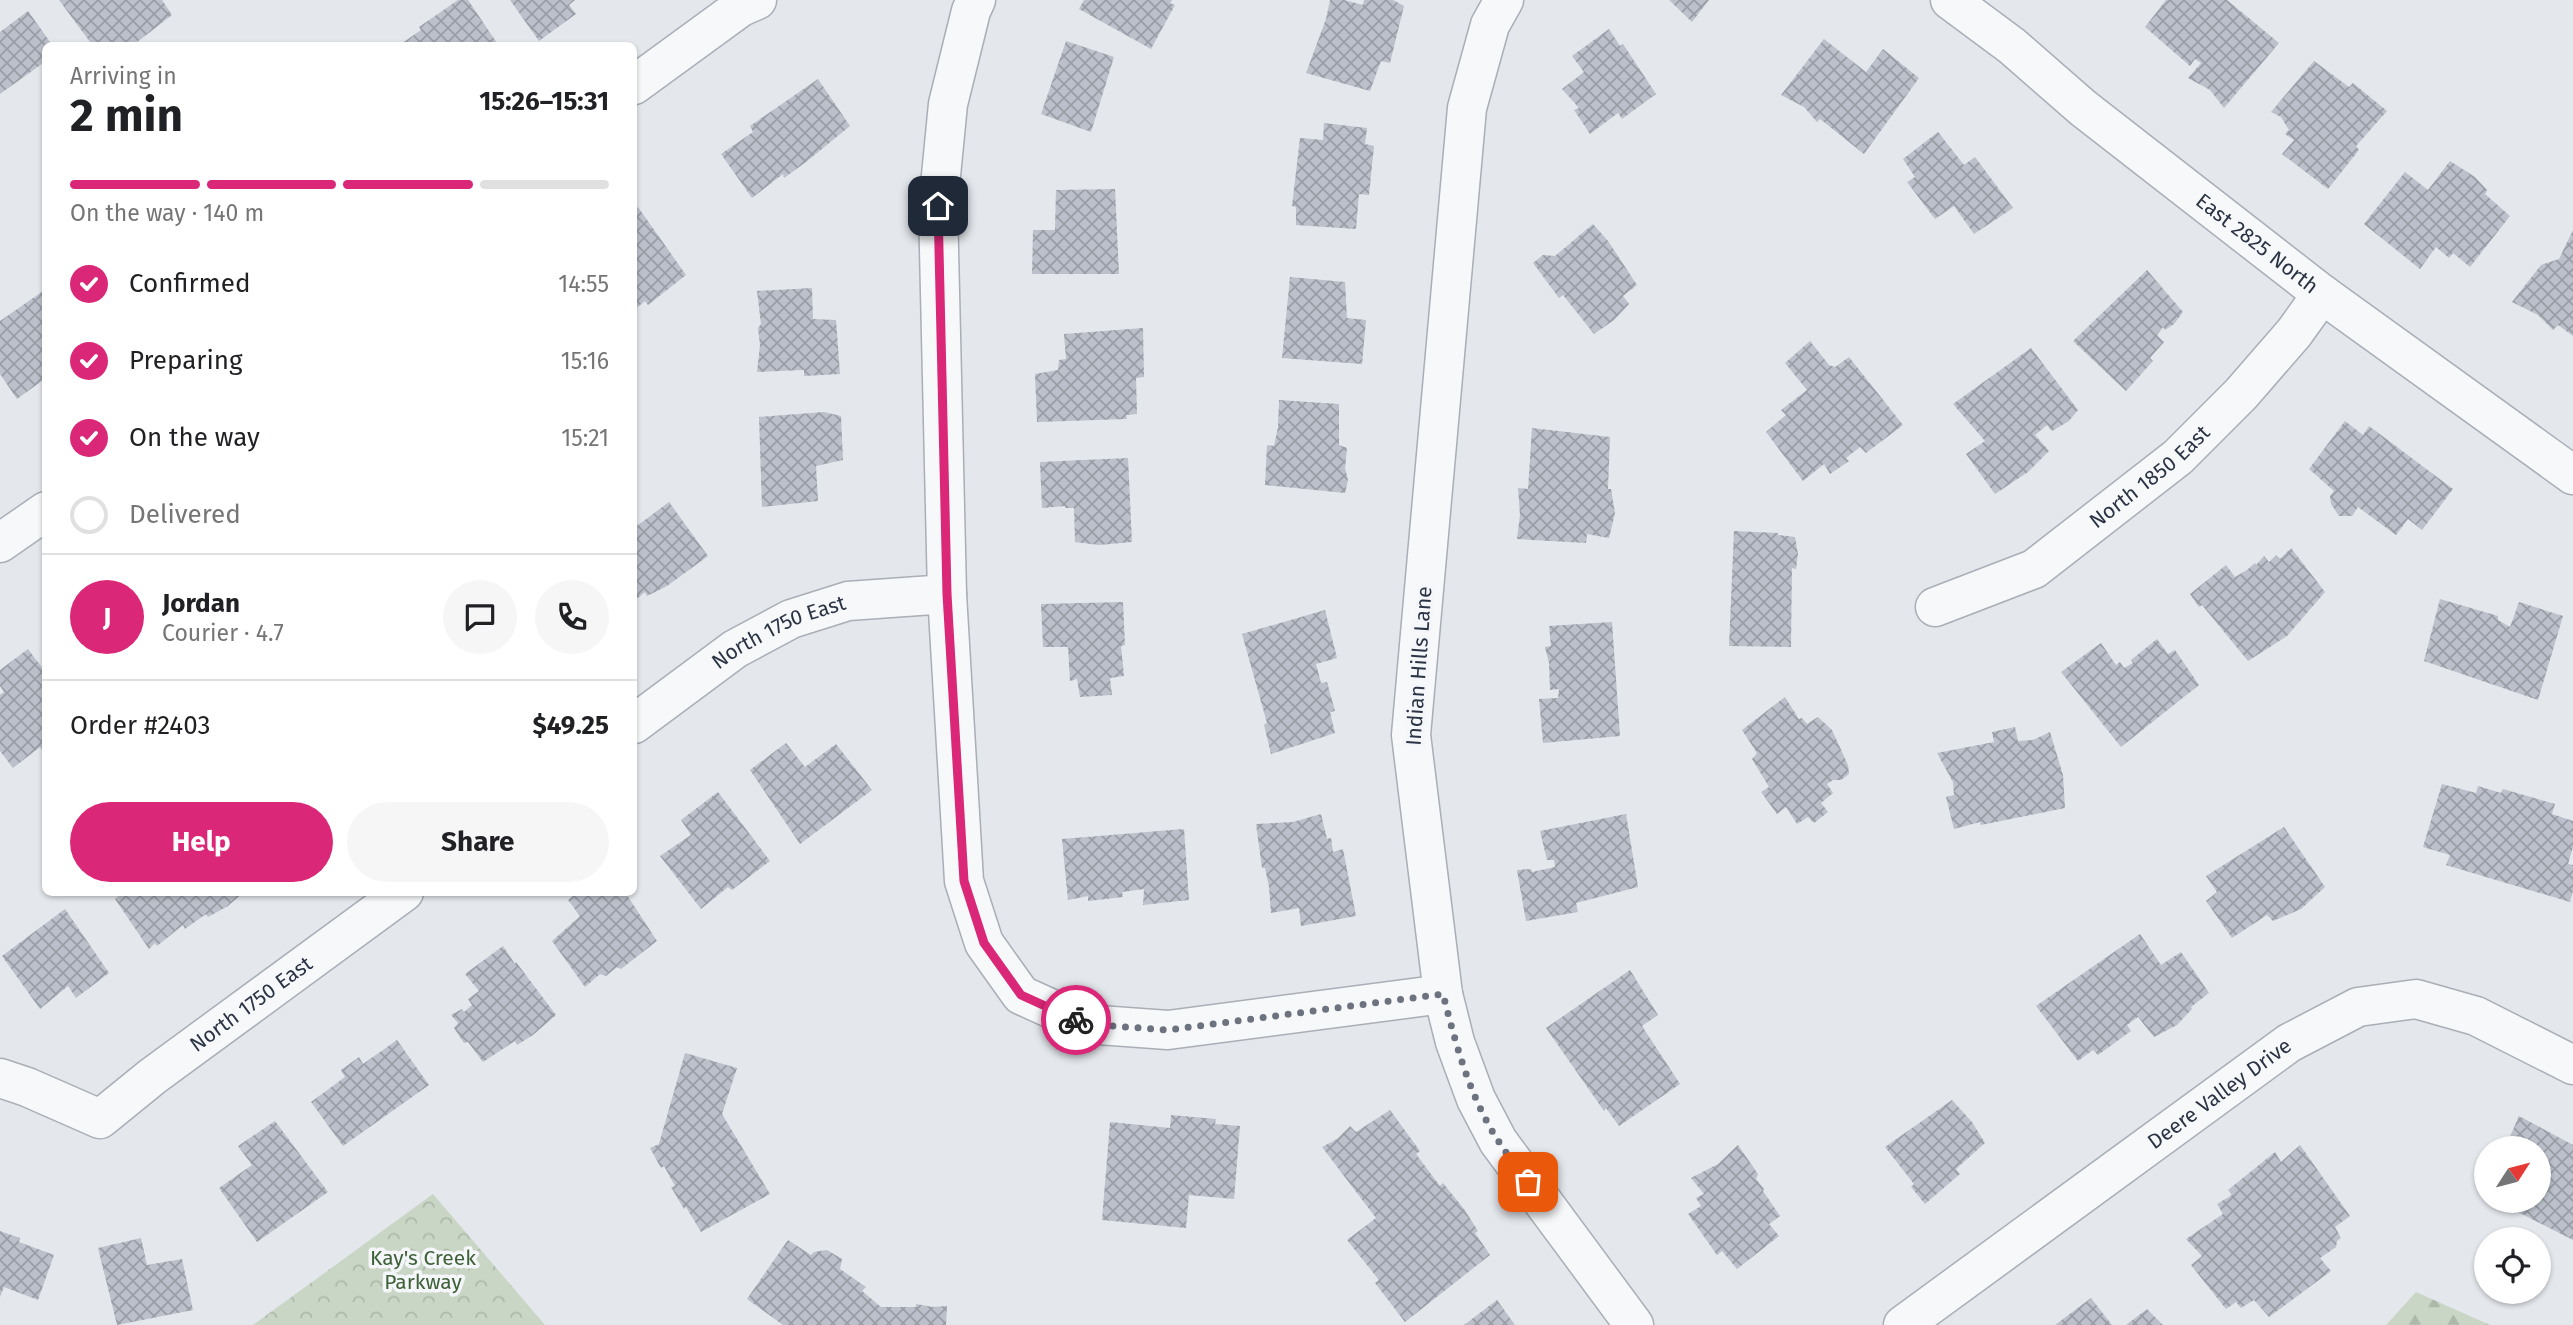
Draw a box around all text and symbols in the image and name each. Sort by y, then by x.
text: Arriving in [70,62,177,90]
text: 15:26–15:31 [479,86,609,117]
text: 2 min [70,88,183,143]
pin [908,176,968,236]
icon: home [919,187,957,225]
street label: East 2825 North [2191,188,2323,299]
text: On the way · 140 m [70,199,264,227]
icon: check [70,265,108,303]
text: Confirmed [129,268,250,299]
text: 14:55 [558,270,609,298]
icon: check [70,342,108,380]
text: Preparing [129,345,242,376]
text: 15:16 [561,347,609,375]
icon: check [70,419,108,457]
street label: North 1850 East [2084,419,2216,534]
text: On the way [129,422,260,453]
text: 15:21 [561,424,609,452]
text: Delivered [129,499,241,530]
button: chat [443,580,517,654]
button: phone [535,580,609,654]
street label: Indian Hills Lane [1400,585,1438,747]
text: Jordan [162,588,240,619]
street label: North 1750 East [707,589,849,675]
text: J [103,602,111,633]
text: Courier · 4.7 [162,619,284,647]
text: Order #2403 [70,710,210,741]
text: $49.25 [532,710,609,741]
button: Help [70,802,333,882]
button: Share [347,802,609,882]
street label: North 1750 East [185,950,318,1058]
courier [1041,985,1111,1055]
icon: bike [1057,1001,1095,1039]
street label: Deere Valley Drive [2142,1033,2297,1155]
north arrow [2474,1136,2552,1213]
map controls [2474,1136,2551,1304]
pin [1498,1152,1558,1212]
icon: bag [1509,1163,1547,1201]
button: locate [2474,1227,2551,1304]
park label: Kay's Creek Parkway [370,1245,476,1295]

